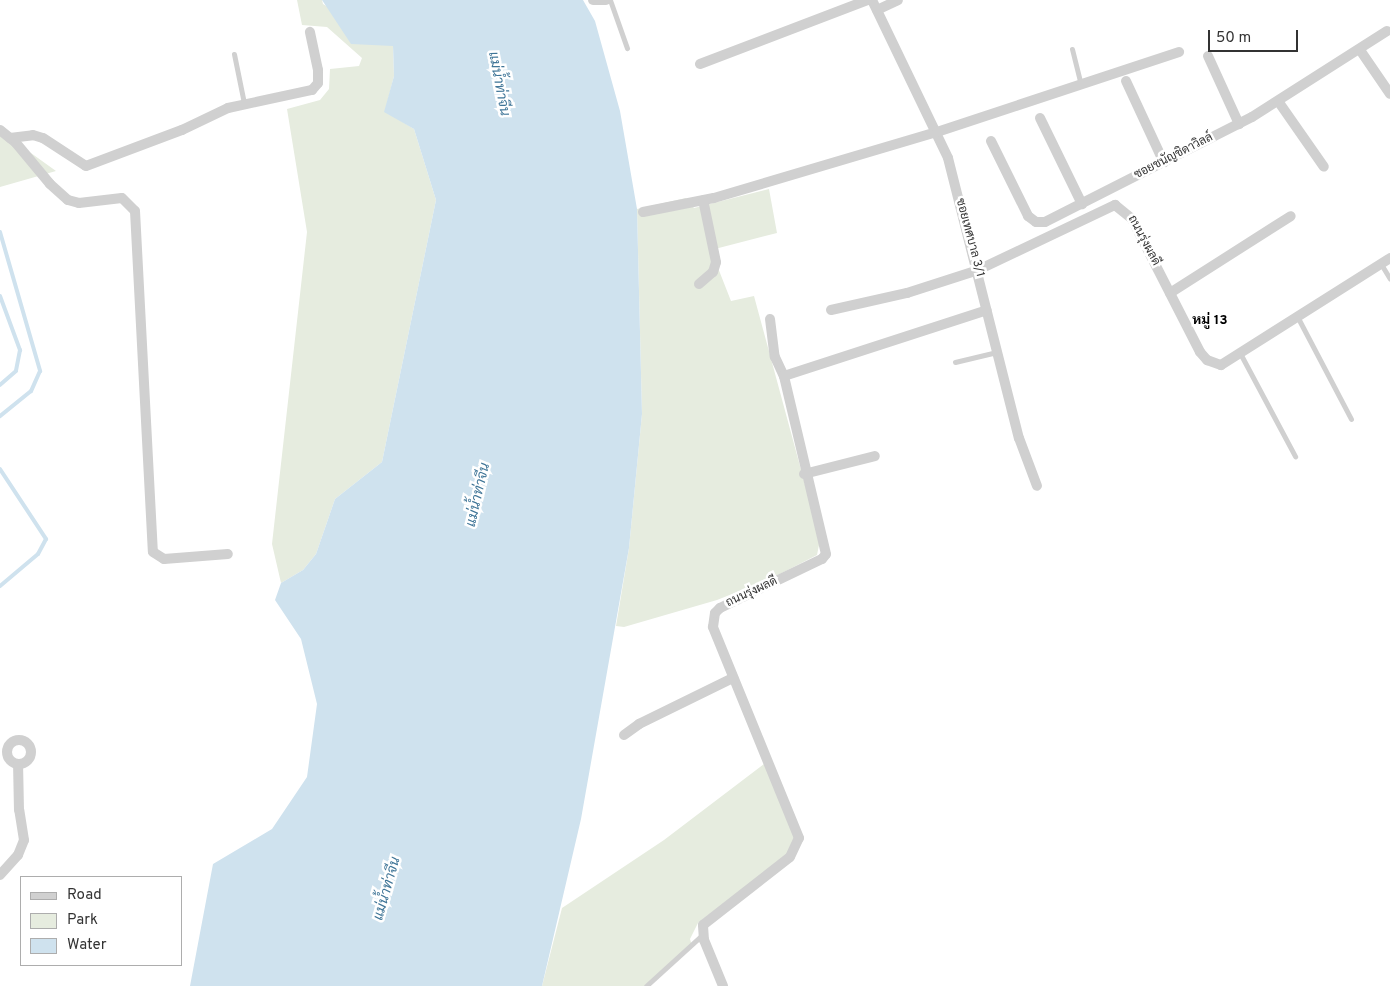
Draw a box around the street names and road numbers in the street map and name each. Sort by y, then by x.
street label: ซอยชนัญชิดาวิลล์ [1132,131,1216,183]
street label: ซอยเทศบาล 3/1 [952,197,986,279]
street label: ถนนรุ่งผลดี [1124,213,1162,269]
street label: ถนนรุ่งผลดี [724,575,780,611]

